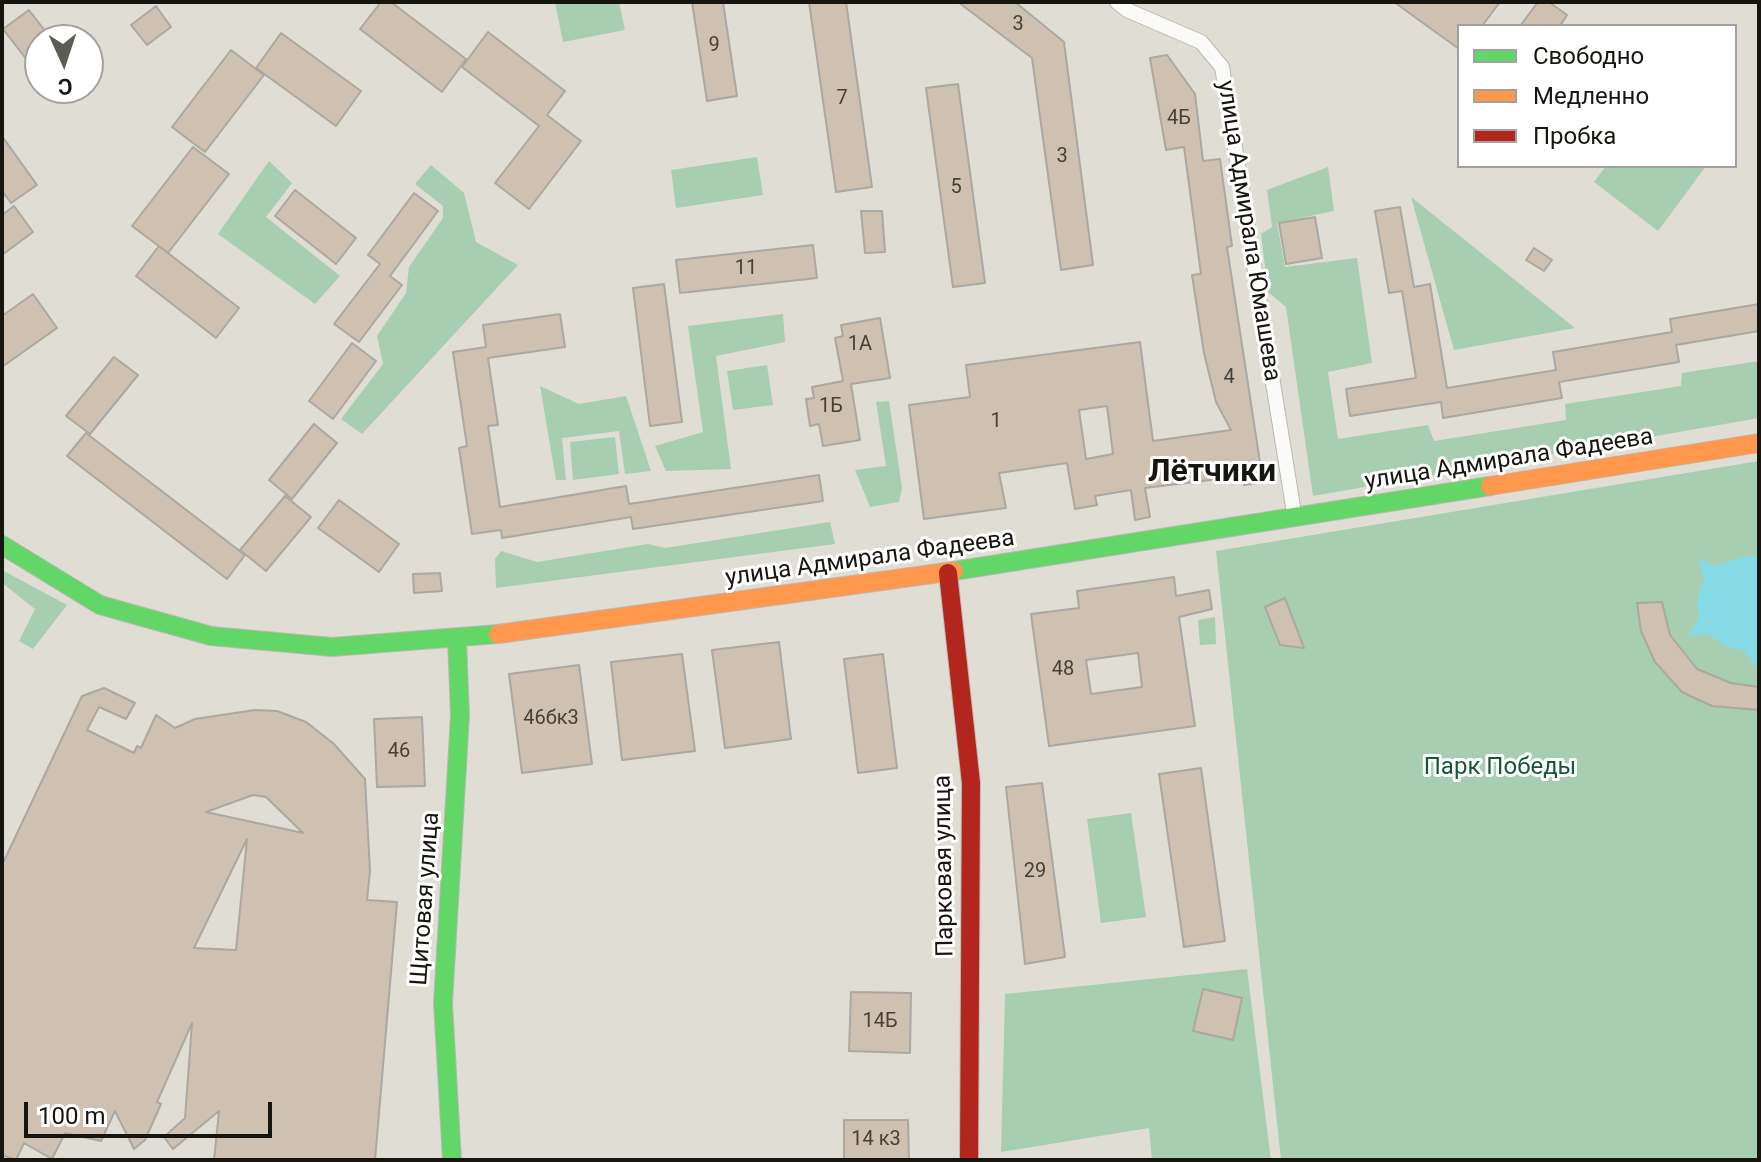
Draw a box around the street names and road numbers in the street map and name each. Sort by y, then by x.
street label: улица Адмирала Юмашева [1210,78,1286,384]
street label: улица Адмирала Фадеева [1363,423,1655,497]
street label: улица Адмирала Фадеева [724,524,1016,594]
street label: Парковая улица [929,775,961,957]
street label: Щитовая улица [406,811,446,987]

